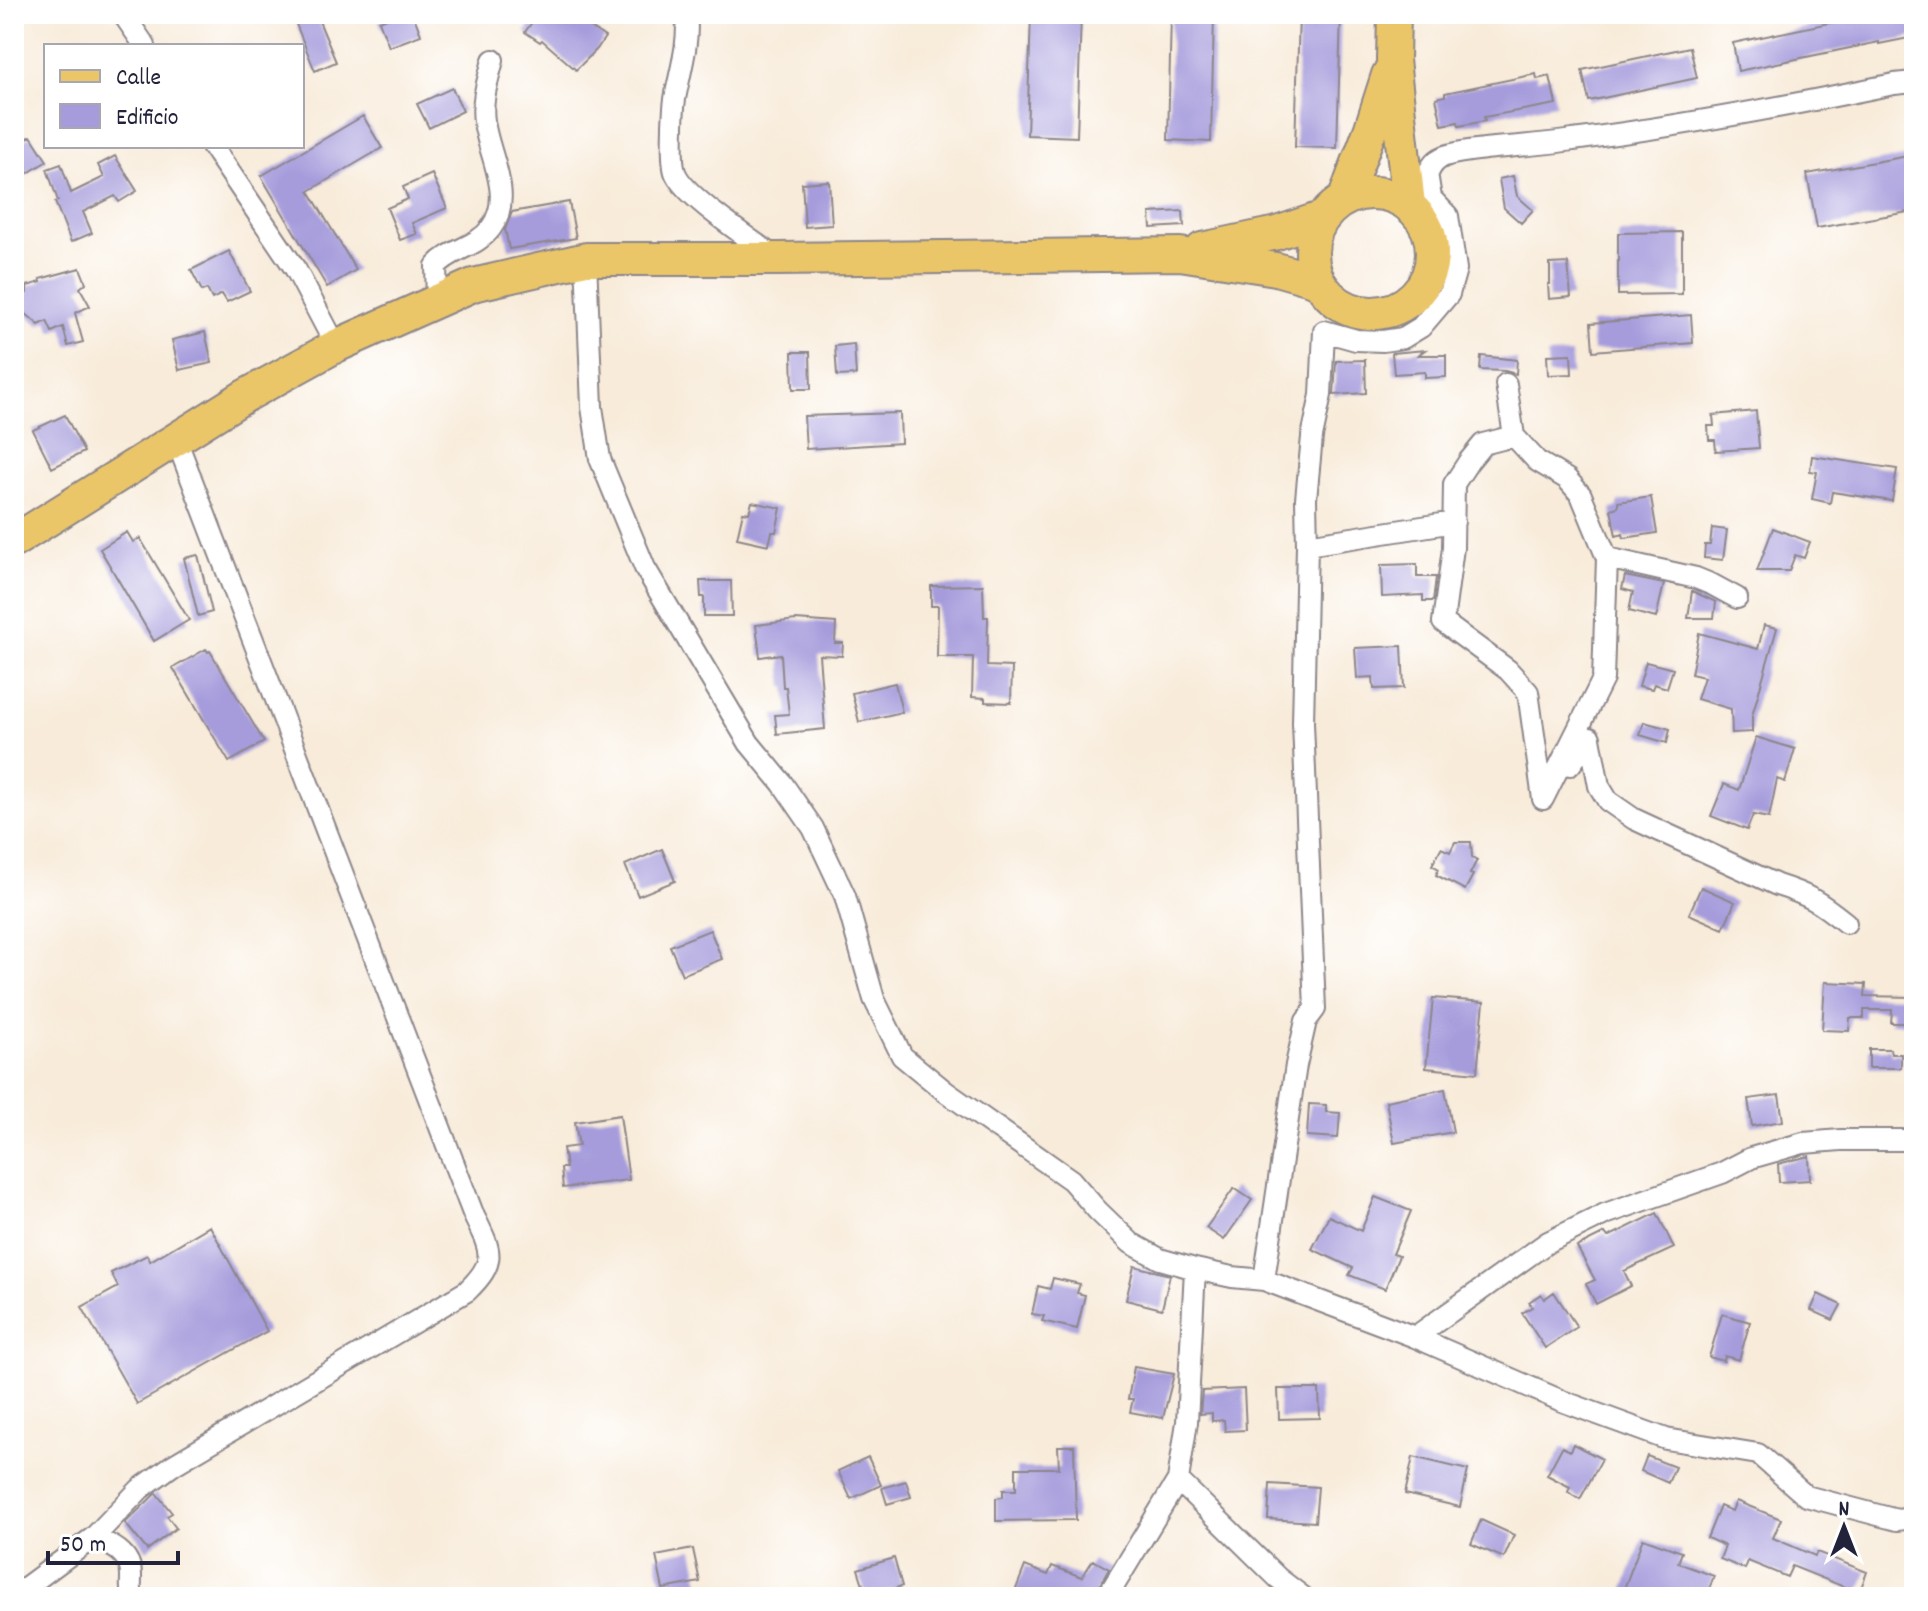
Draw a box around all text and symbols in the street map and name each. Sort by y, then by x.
legend [44,44,304,148]
text: Calle [116,62,161,96]
text: Edificio [116,102,178,136]
north arrow [1804,1487,1884,1567]
text: N [1839,1495,1850,1526]
scale bar [48,1515,178,1565]
text: 50 m [60,1529,106,1563]

